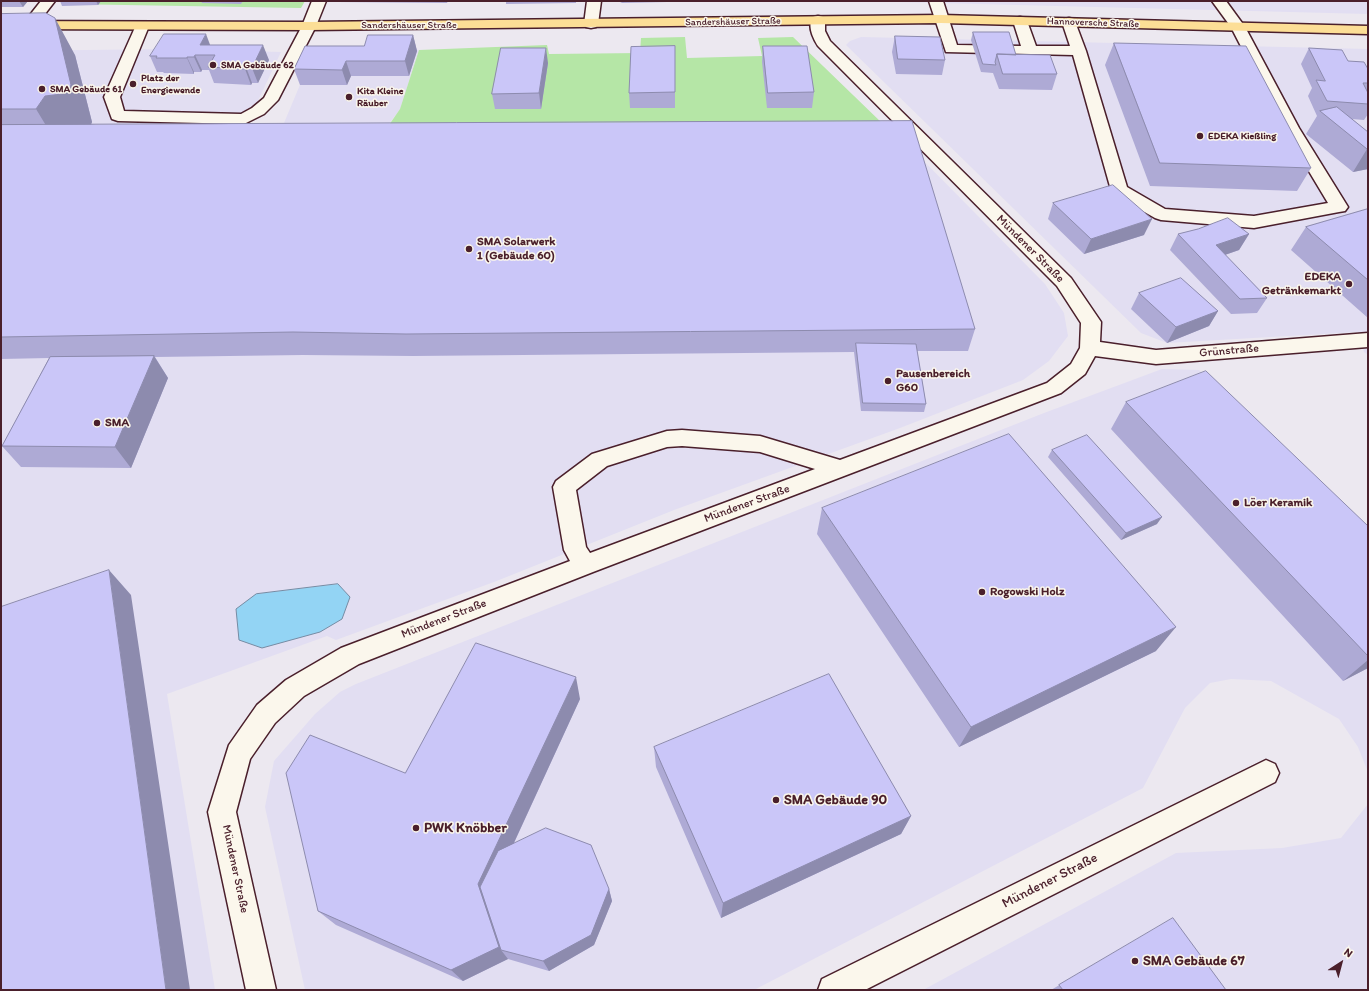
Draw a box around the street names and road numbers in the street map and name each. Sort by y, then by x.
street label: Sandershäuser Straße [685,15,781,29]
street label: Hannoversche Straße [1047,15,1139,31]
street label: Sandershäuser Straße [361,19,457,31]
street label: Mündener Straße [993,212,1067,286]
street label: Grünstraße [1199,341,1259,361]
street label: Mündener Straße [702,482,792,526]
street label: Mündener Straße [399,596,489,642]
street label: Mündener Straße [219,823,251,915]
street label: Mündener Straße [999,850,1101,912]

